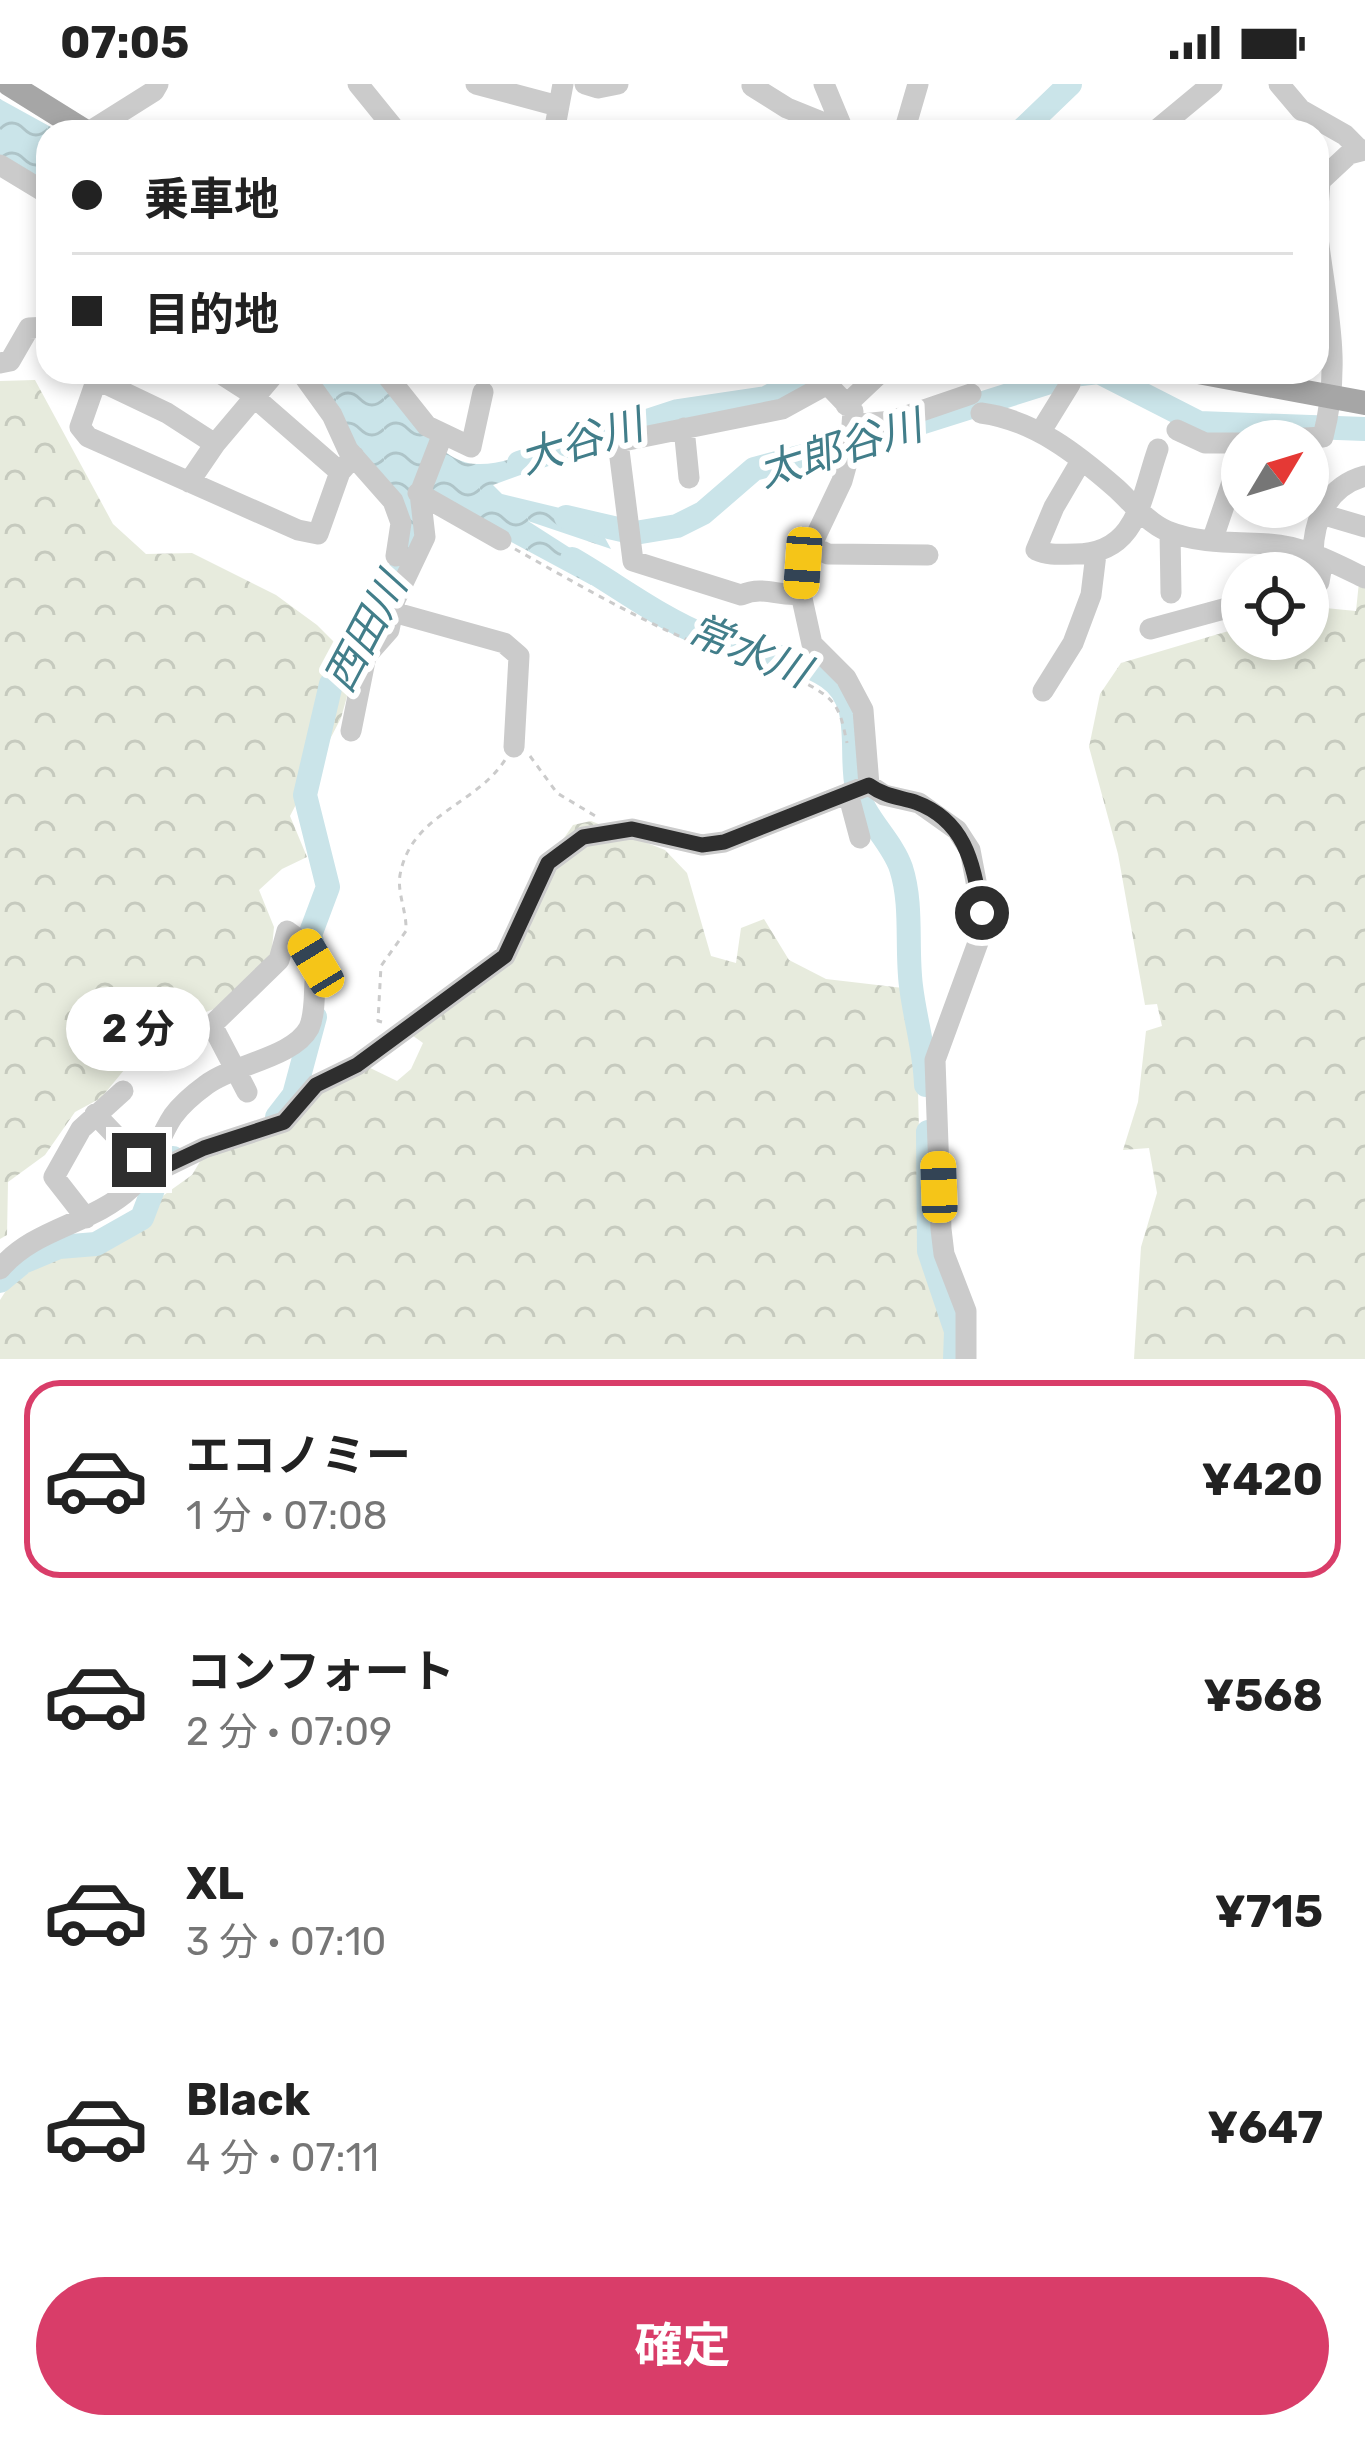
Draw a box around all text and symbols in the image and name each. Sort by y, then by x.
text: 07:05 [60,16,189,69]
text: 乗車地 [144,173,279,226]
text: 目的地 [144,288,279,341]
water label: 大谷川 [514,398,653,484]
water label: 太郎谷川 [753,399,932,497]
north arrow [1221,420,1329,528]
map controls [1221,420,1329,660]
car [783,526,823,600]
button: locate [1221,552,1329,660]
water label: 西田川 [314,562,419,700]
water label: 常水川 [681,604,820,699]
route start [955,886,1009,940]
car [282,923,350,1003]
callout: 2 分 [67,986,211,1070]
text: 2 分 [102,1006,174,1052]
route end [112,1133,166,1187]
car [920,1150,958,1224]
icon: car [42,1425,150,1533]
text: エコノミー [186,1429,411,1482]
text: ¥420 [1201,1453,1323,1506]
text: 1 分 · 07:08 [186,1493,388,1539]
icon: car [42,1641,150,1749]
text: コンフォート [186,1645,455,1698]
text: ¥568 [1203,1669,1323,1722]
text: 2 分 · 07:09 [186,1709,392,1755]
icon: car [42,1857,150,1965]
text: XL [186,1857,244,1910]
text: ¥715 [1215,1885,1323,1938]
text: 3 分 · 07:10 [186,1919,386,1965]
icon: car [42,2073,150,2181]
text: Black [186,2073,310,2126]
text: ¥647 [1207,2101,1323,2154]
text: 4 分 · 07:11 [186,2135,379,2181]
button: 確定 [36,2277,1329,2415]

